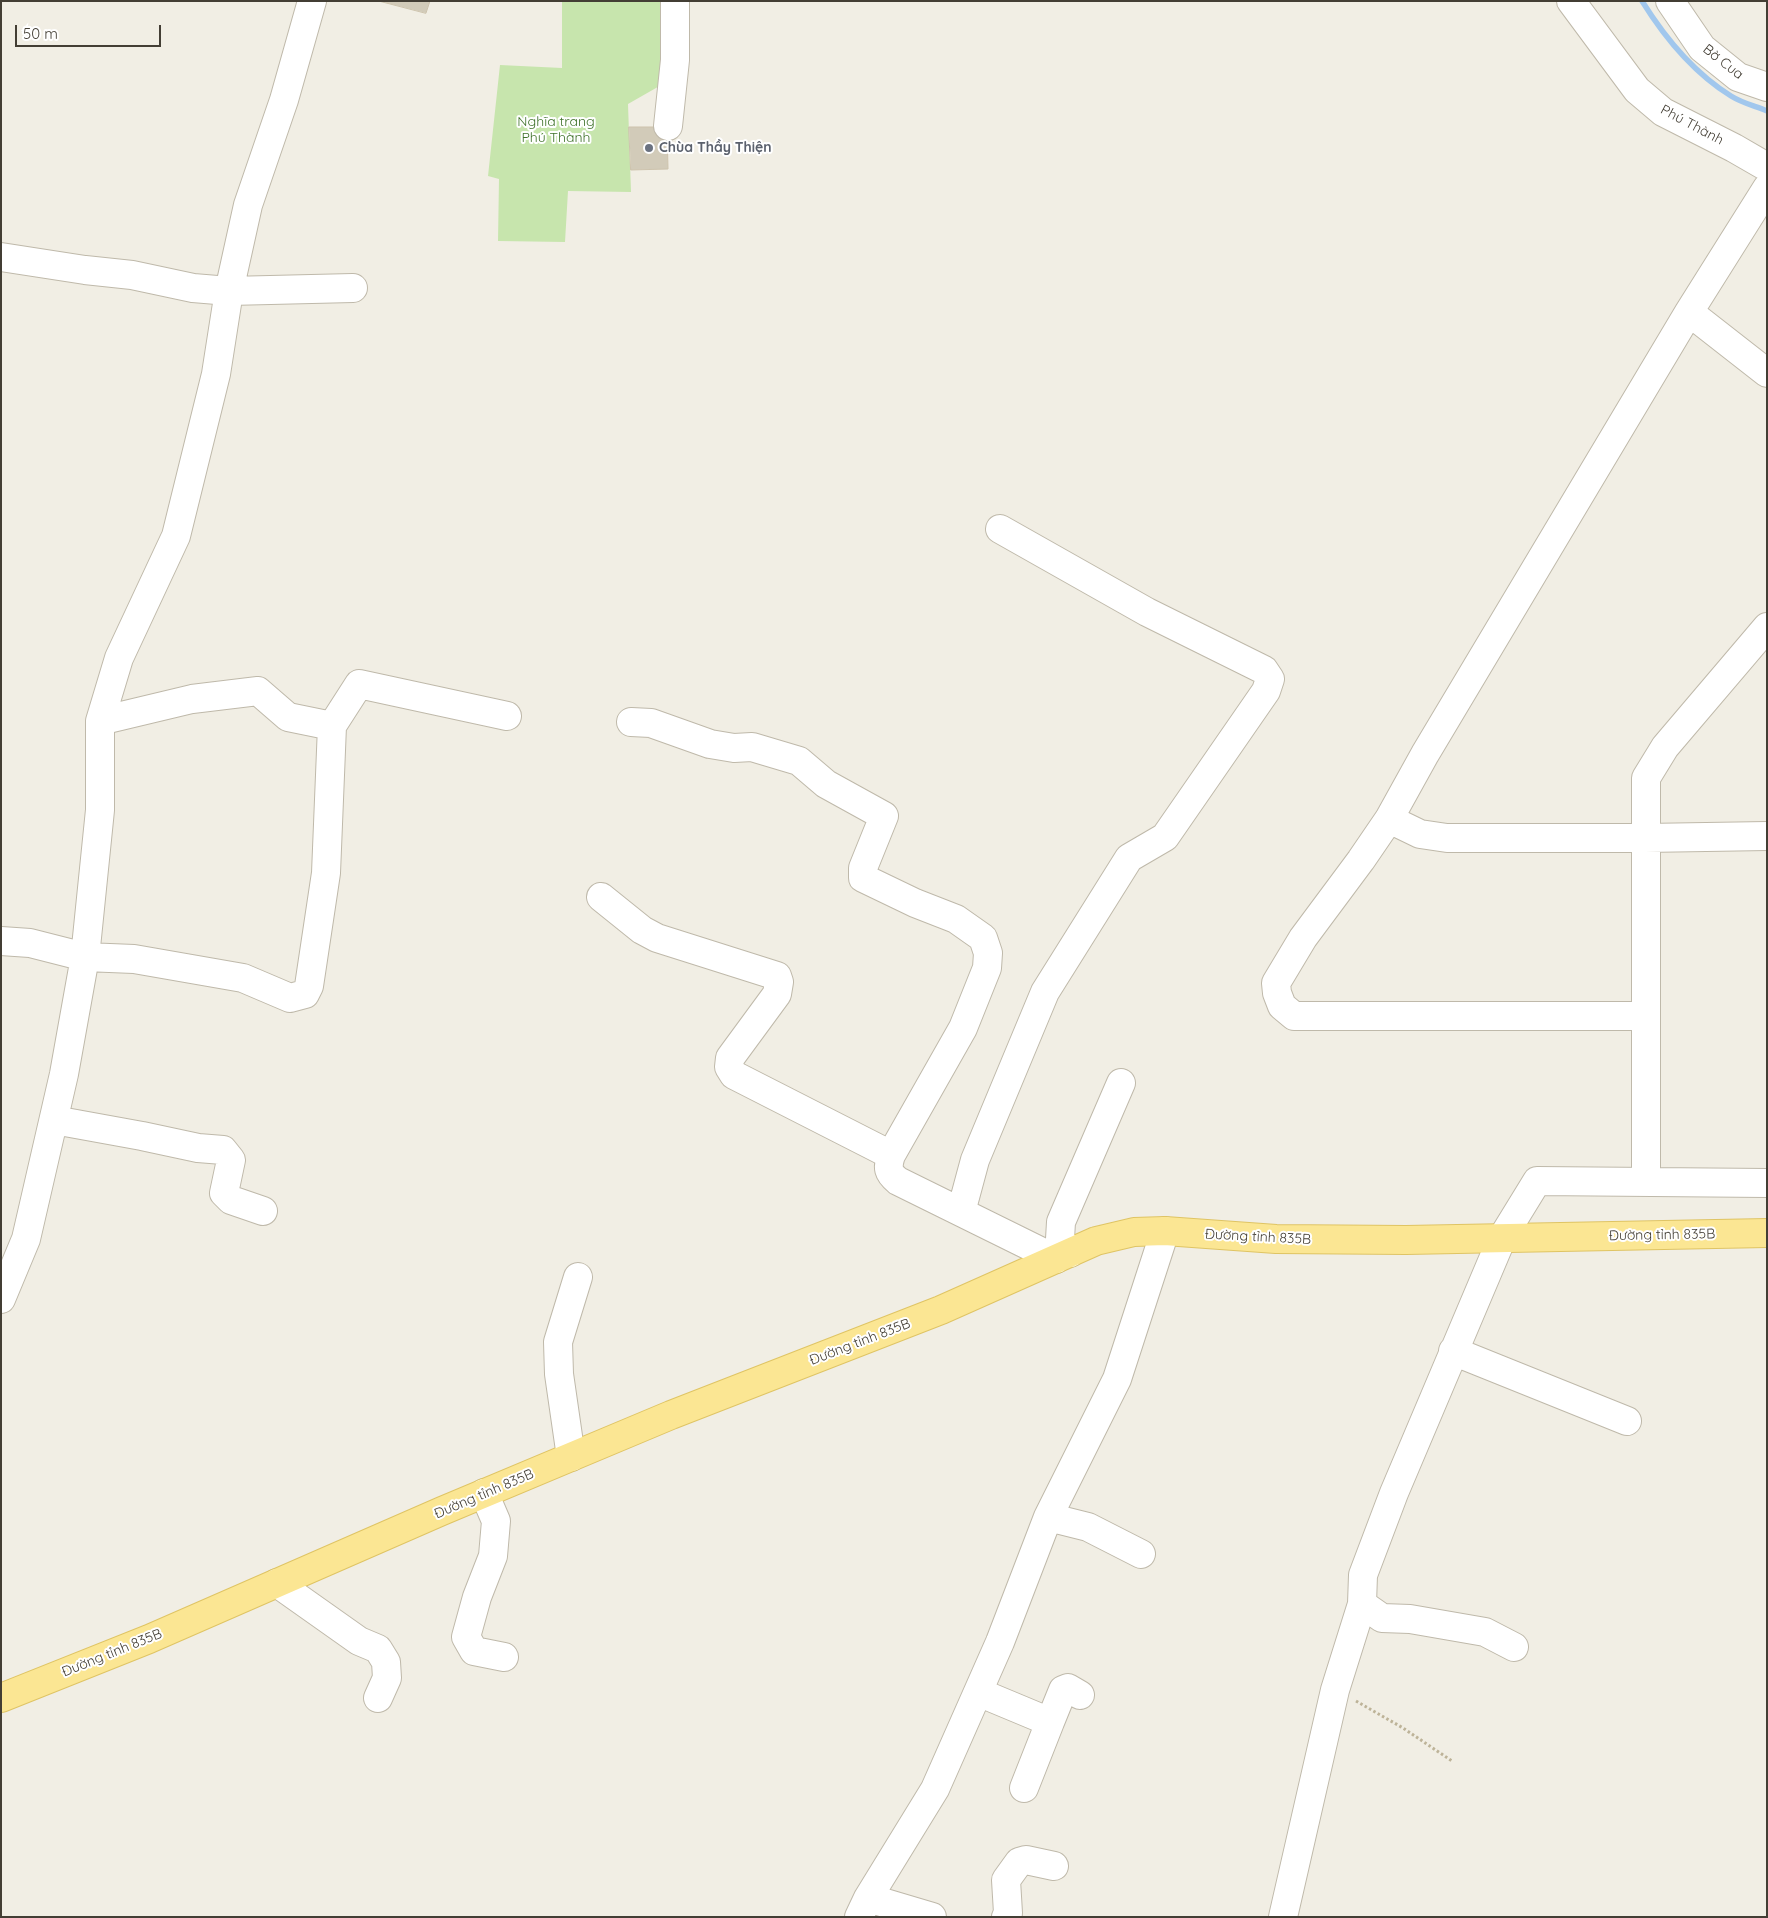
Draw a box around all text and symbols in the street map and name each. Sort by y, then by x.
scale bar [18,15,164,47]
text: 50 m [23,24,58,43]
street label: Bờ Cua [1699,41,1747,83]
street label: Phú Thành [1658,101,1726,149]
park label: Nghĩa trang Phú Thành [517,114,595,146]
place label: Chùa Thầy Thiện [659,140,772,156]
marker: Chùa Thầy Thiện [643,142,655,154]
street label: Đường tỉnh 835B [1204,1226,1312,1248]
street label: Đường tỉnh 835B [1609,1226,1715,1244]
street label: Đường tỉnh 835B [807,1315,913,1369]
street label: Đường tỉnh 835B [432,1465,536,1523]
street label: Đường tỉnh 835B [60,1625,164,1681]

